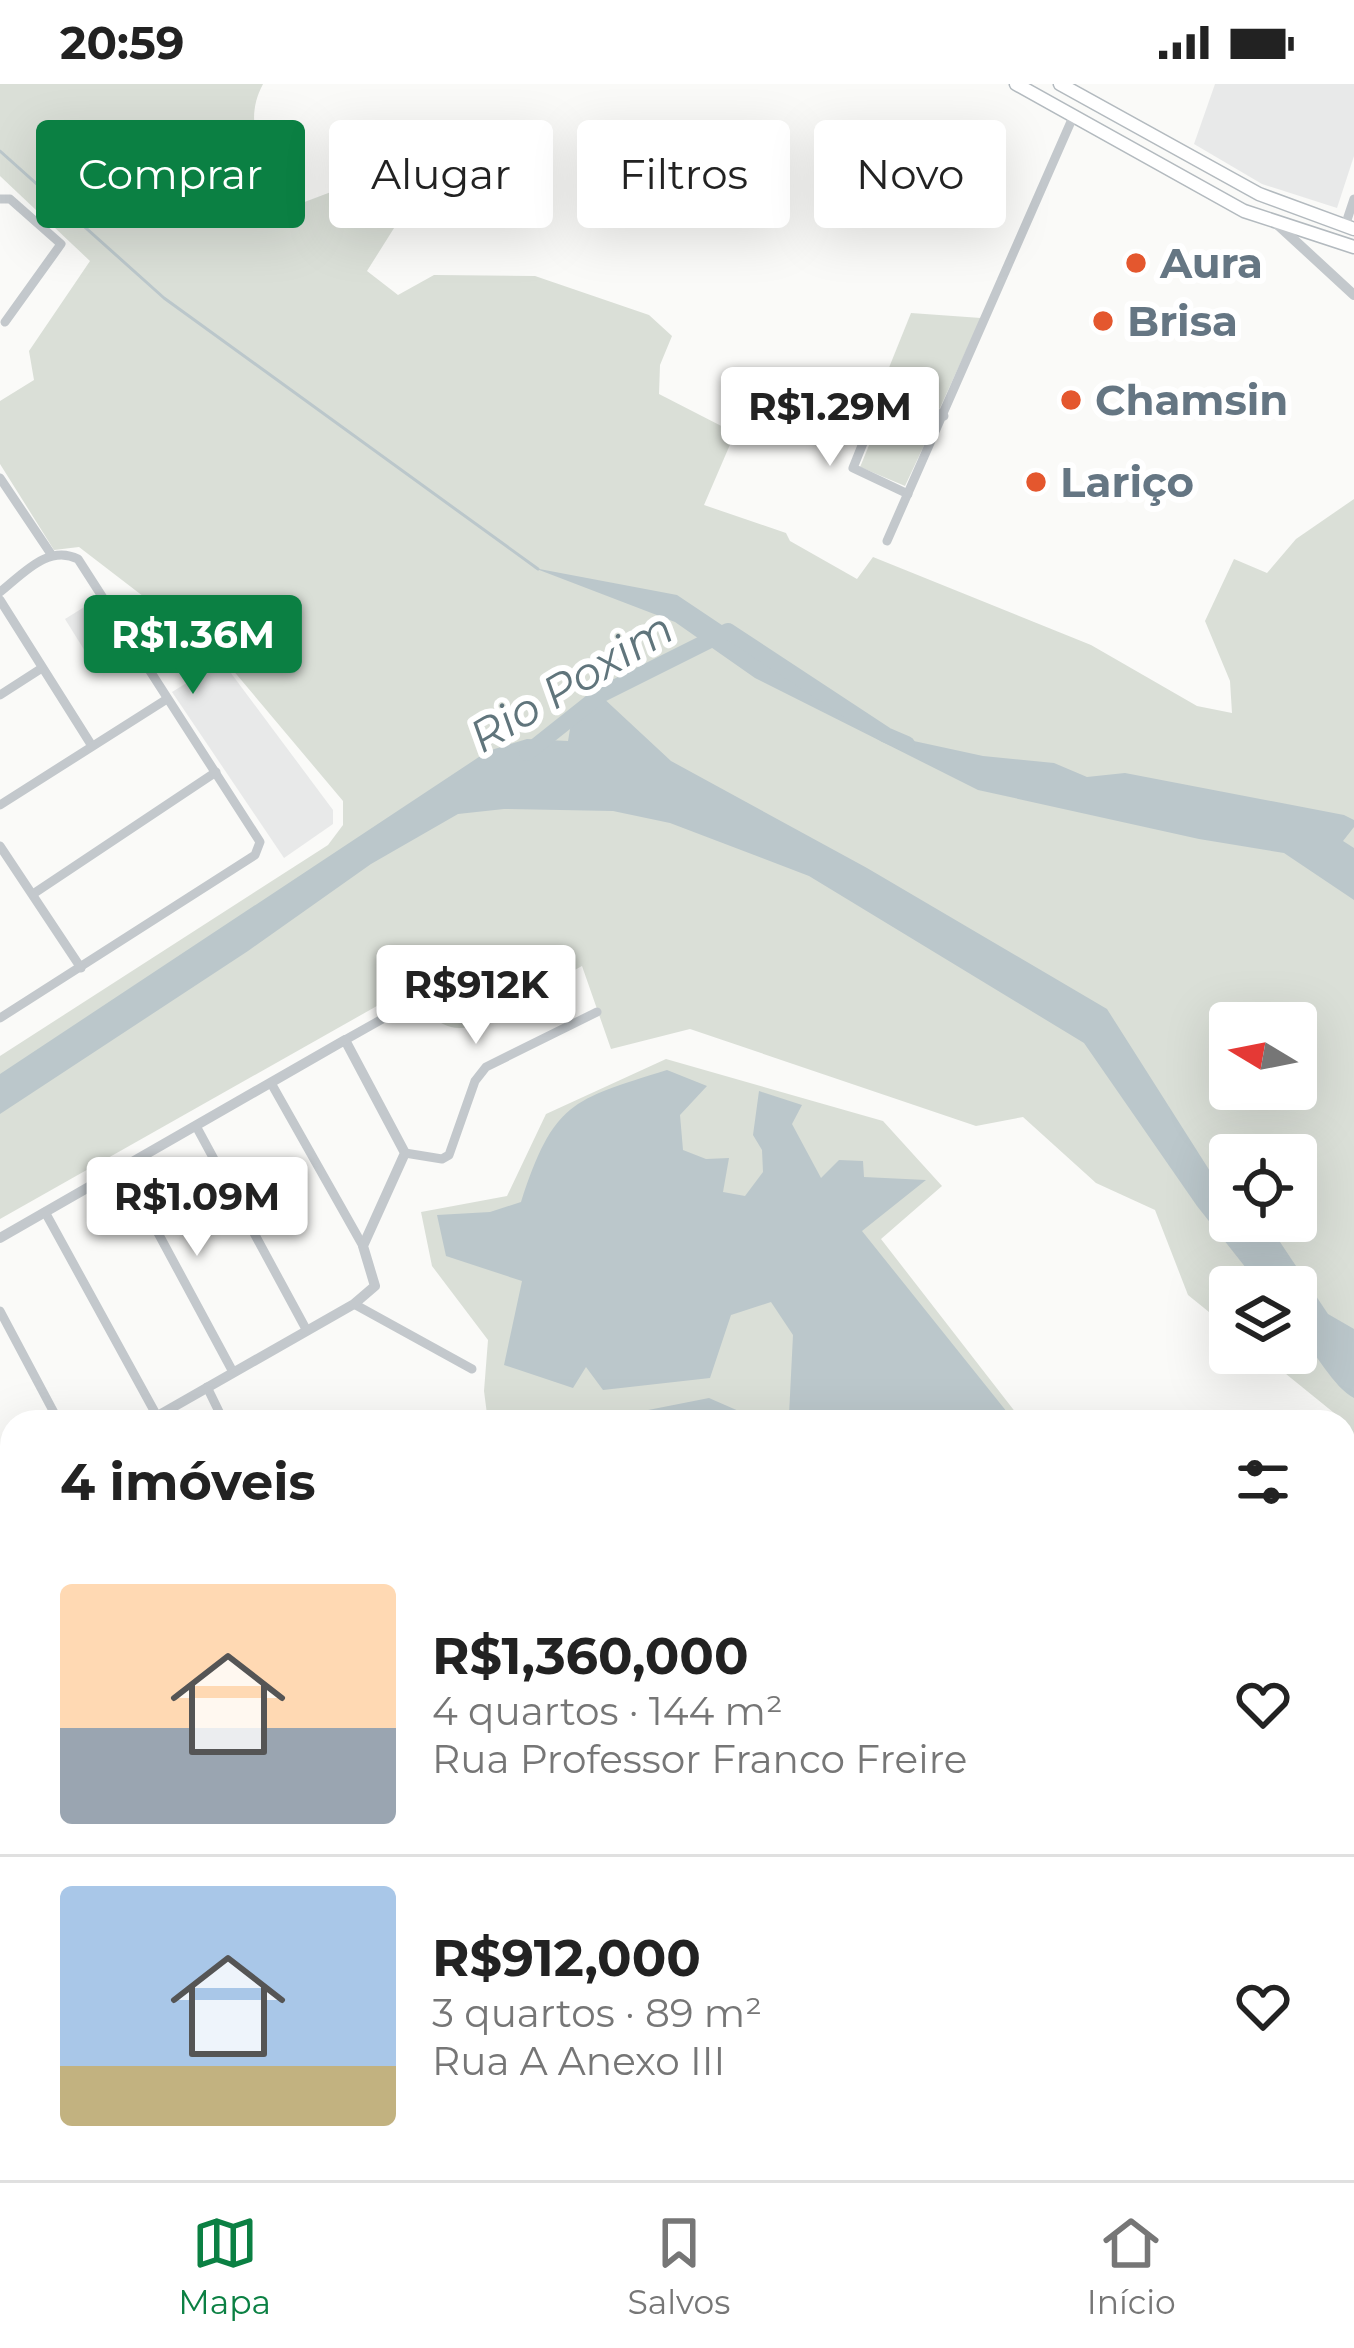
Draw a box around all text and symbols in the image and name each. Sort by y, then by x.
text: 20:59 [60,15,184,70]
chip: Comprar [36,120,305,228]
chip: Alugar [329,120,553,228]
chip: Filtros [577,120,790,228]
chip: Novo [814,120,1006,228]
place label: Aura [1159,237,1263,289]
marker: Aura [1123,250,1149,276]
place label: Brisa [1127,295,1238,347]
marker: Brisa [1090,308,1116,334]
pin: R$1.29M [719,367,941,469]
place label: Chamsin [1095,374,1288,426]
text: R$1.29M [748,382,912,430]
marker: Chamsin [1058,387,1084,413]
place label: Lariço [1060,456,1194,508]
marker: Lariço [1023,469,1049,495]
pin: R$1.36M [82,595,304,697]
water label: Rio Poxim [459,599,682,764]
text: R$1.36M [111,610,275,658]
pin: R$912K [378,945,574,1047]
text: R$912K [403,960,549,1008]
north arrow [1209,1002,1317,1110]
map controls [1209,1002,1317,1374]
button: locate [1209,1134,1317,1242]
pin: R$1.09M [86,1157,308,1259]
text: R$1.09M [114,1172,280,1220]
button: layers [1209,1266,1317,1374]
icon: filters [1230,1449,1296,1515]
text: 4 imóveis [60,1451,316,1513]
text: R$1,360,000 [432,1625,749,1687]
icon: home [156,1632,300,1776]
icon: heart [1230,1671,1296,1737]
text: 4 quartos · 144 m² [432,1687,783,1735]
text: Rua Professor Franco Freire [432,1735,967,1783]
text: R$912,000 [432,1927,701,1989]
icon: home [156,1934,300,2078]
icon: heart [1230,1973,1296,2039]
text: 3 quartos · 89 m² [432,1989,762,2037]
text: Rua A Anexo III [432,2037,725,2085]
tab: Mapa [178,2210,271,2322]
tab: Salvos [627,2210,730,2322]
tab: Início [1087,2210,1176,2322]

